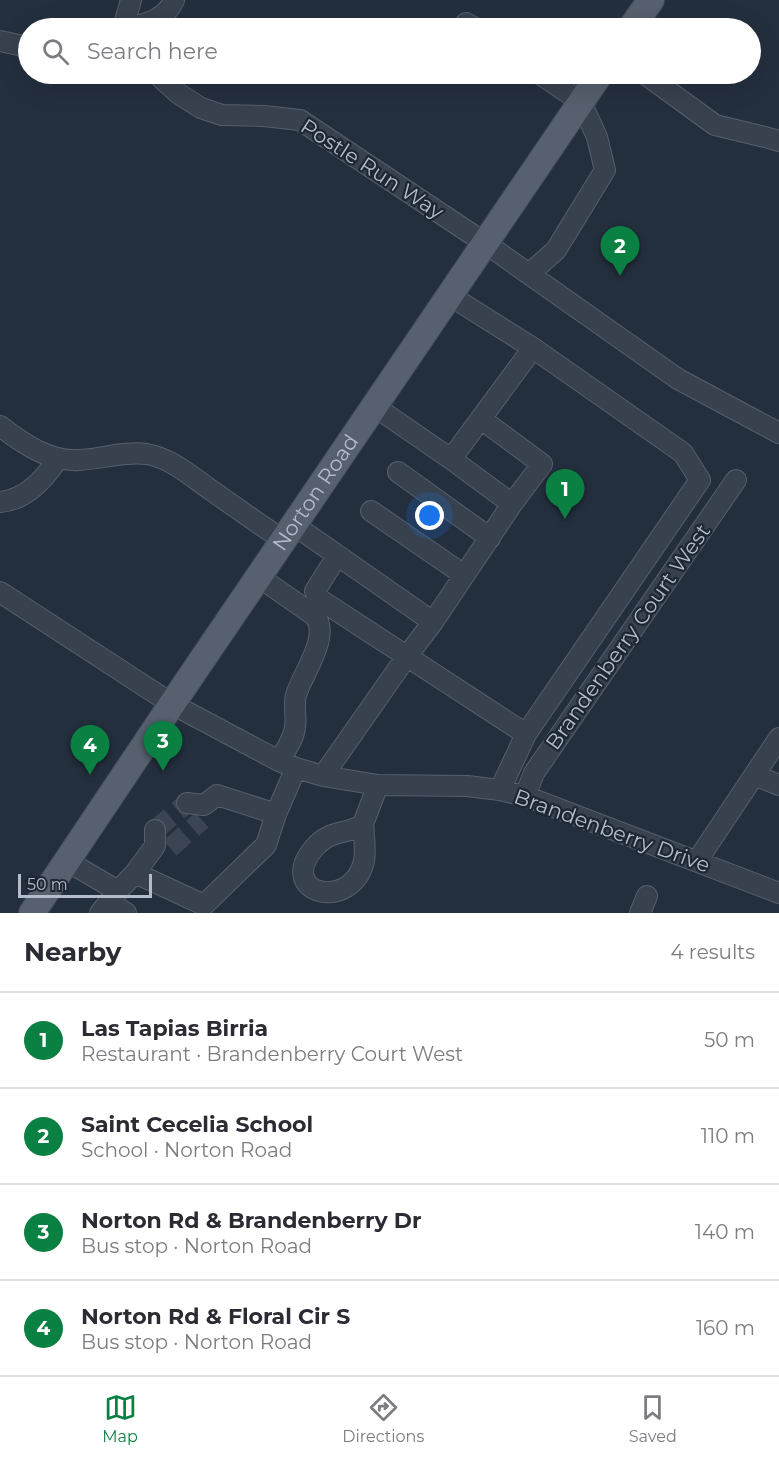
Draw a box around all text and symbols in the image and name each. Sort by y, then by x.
search box [18,18,761,84]
icon: search [39,35,72,68]
text: Search here [87,38,218,65]
street label: Postle Run Way [296,113,449,224]
pin: 2 [600,226,640,276]
street label: Norton Road [267,430,363,555]
pin: 1 [546,470,584,519]
your location [415,501,444,530]
street label: Brandenberry Court West [540,519,715,754]
pin: 3 [144,722,182,771]
pin: 4 [70,726,110,775]
street label: Brandenberry Drive [511,783,713,878]
scale bar [18,871,152,898]
text: 50 m [27,875,68,894]
text: Nearby [24,936,121,968]
text: 4 results [670,940,755,964]
text: Las Tapias Birria [81,1015,268,1042]
text: 1 [40,1028,47,1052]
text: 50 m [704,1028,755,1052]
text: Restaurant · Brandenberry Court West [81,1042,463,1066]
text: Saint Cecelia School [81,1111,313,1138]
text: 2 [38,1124,49,1148]
text: 110 m [701,1124,755,1148]
text: School · Norton Road [81,1138,292,1162]
text: Norton Rd & Brandenberry Dr [81,1207,422,1234]
text: 3 [38,1220,49,1244]
text: 140 m [695,1220,755,1244]
text: Bus stop · Norton Road [81,1234,312,1258]
text: Norton Rd & Floral Cir S [81,1303,350,1330]
text: 4 [37,1316,50,1340]
text: 160 m [696,1316,755,1340]
text: Bus stop · Norton Road [81,1330,312,1354]
tab: Map [102,1391,138,1446]
tab: Directions [342,1391,424,1446]
tab: Saved [629,1391,677,1446]

